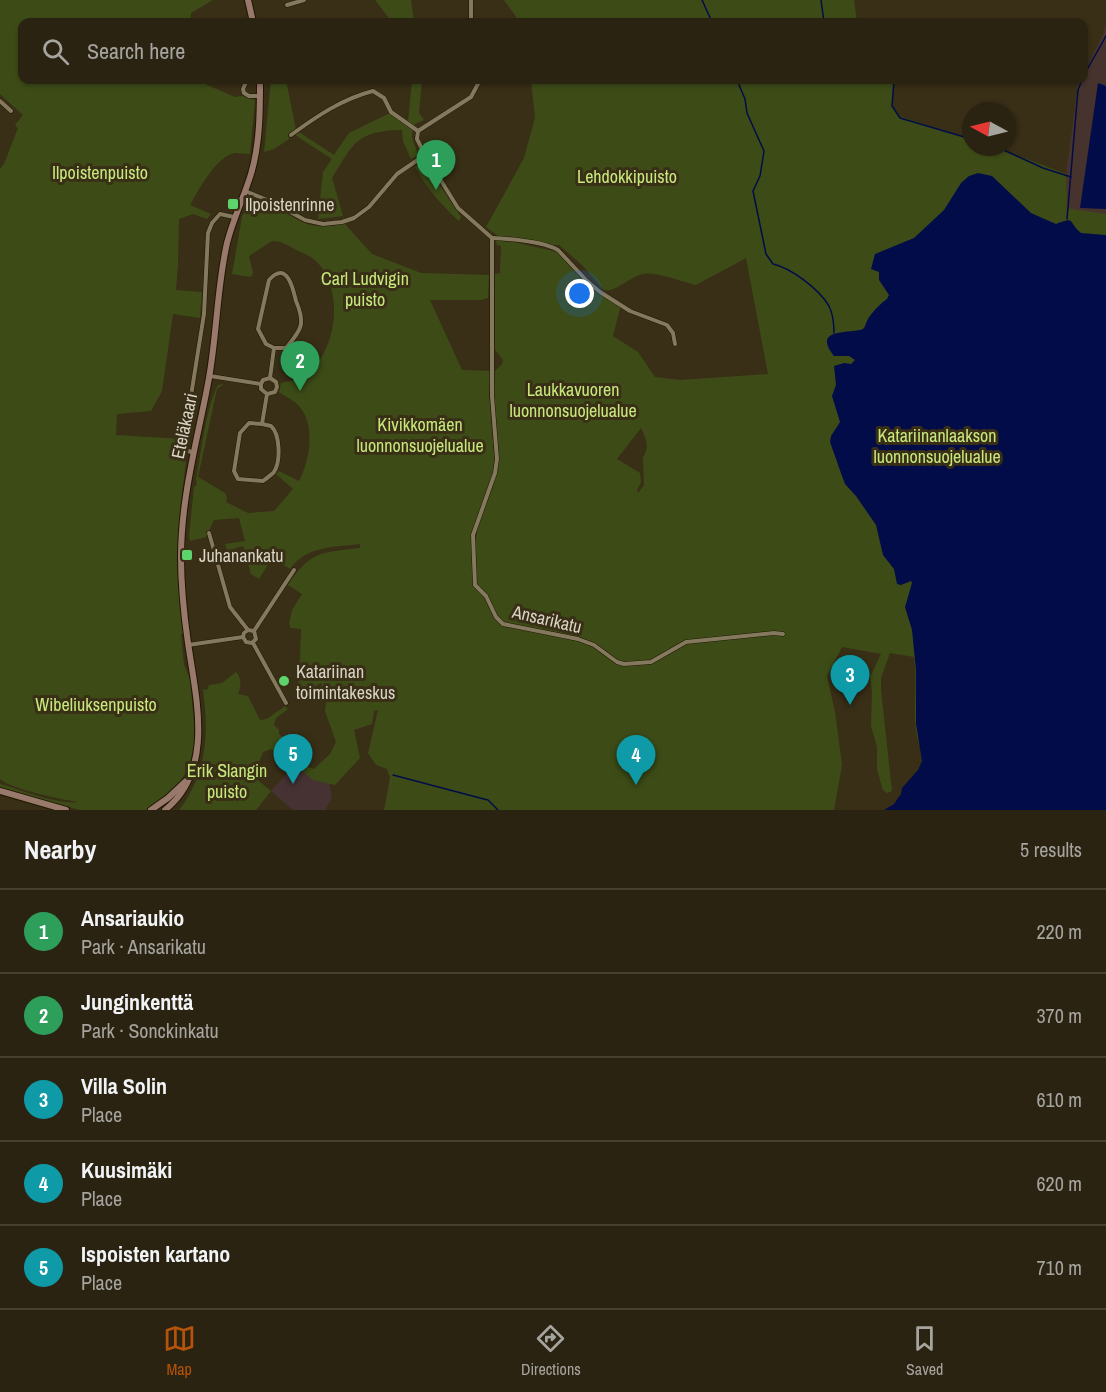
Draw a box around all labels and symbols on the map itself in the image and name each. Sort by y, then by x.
north arrow [962,102,1016,156]
pin: 1 [416,140,456,190]
park label: Ilpoistenpuisto [52,160,148,185]
park label: Lehdokkipuisto [577,164,677,189]
place label: Ilpoistenrinne [245,192,334,217]
marker: Ilpoistenrinne [226,197,240,211]
park label: Carl Ludvigin puisto [321,266,409,312]
your location [565,279,594,308]
pin: 2 [280,342,320,391]
park label: Laukkavuoren luonnonsuojelualue [509,377,637,423]
street label: Eteläkaari [165,391,203,461]
park label: Kivikkomäen luonnonsuojelualue [356,412,484,458]
park label: Katariinanlaakson luonnonsuojelualue [873,423,1001,469]
place label: Juhanankatu [199,543,284,568]
marker: Juhanankatu [180,548,194,562]
street label: Ansarikatu [509,599,584,639]
pin: 3 [830,656,870,705]
place label: Katariinan toimintakeskus [296,659,395,705]
marker: Katariinan toimintakeskus [277,674,291,688]
park label: Wibeliuksenpuisto [35,692,157,717]
pin: 5 [274,734,312,784]
pin: 4 [616,736,656,785]
park label: Erik Slangin puisto [187,758,267,804]

